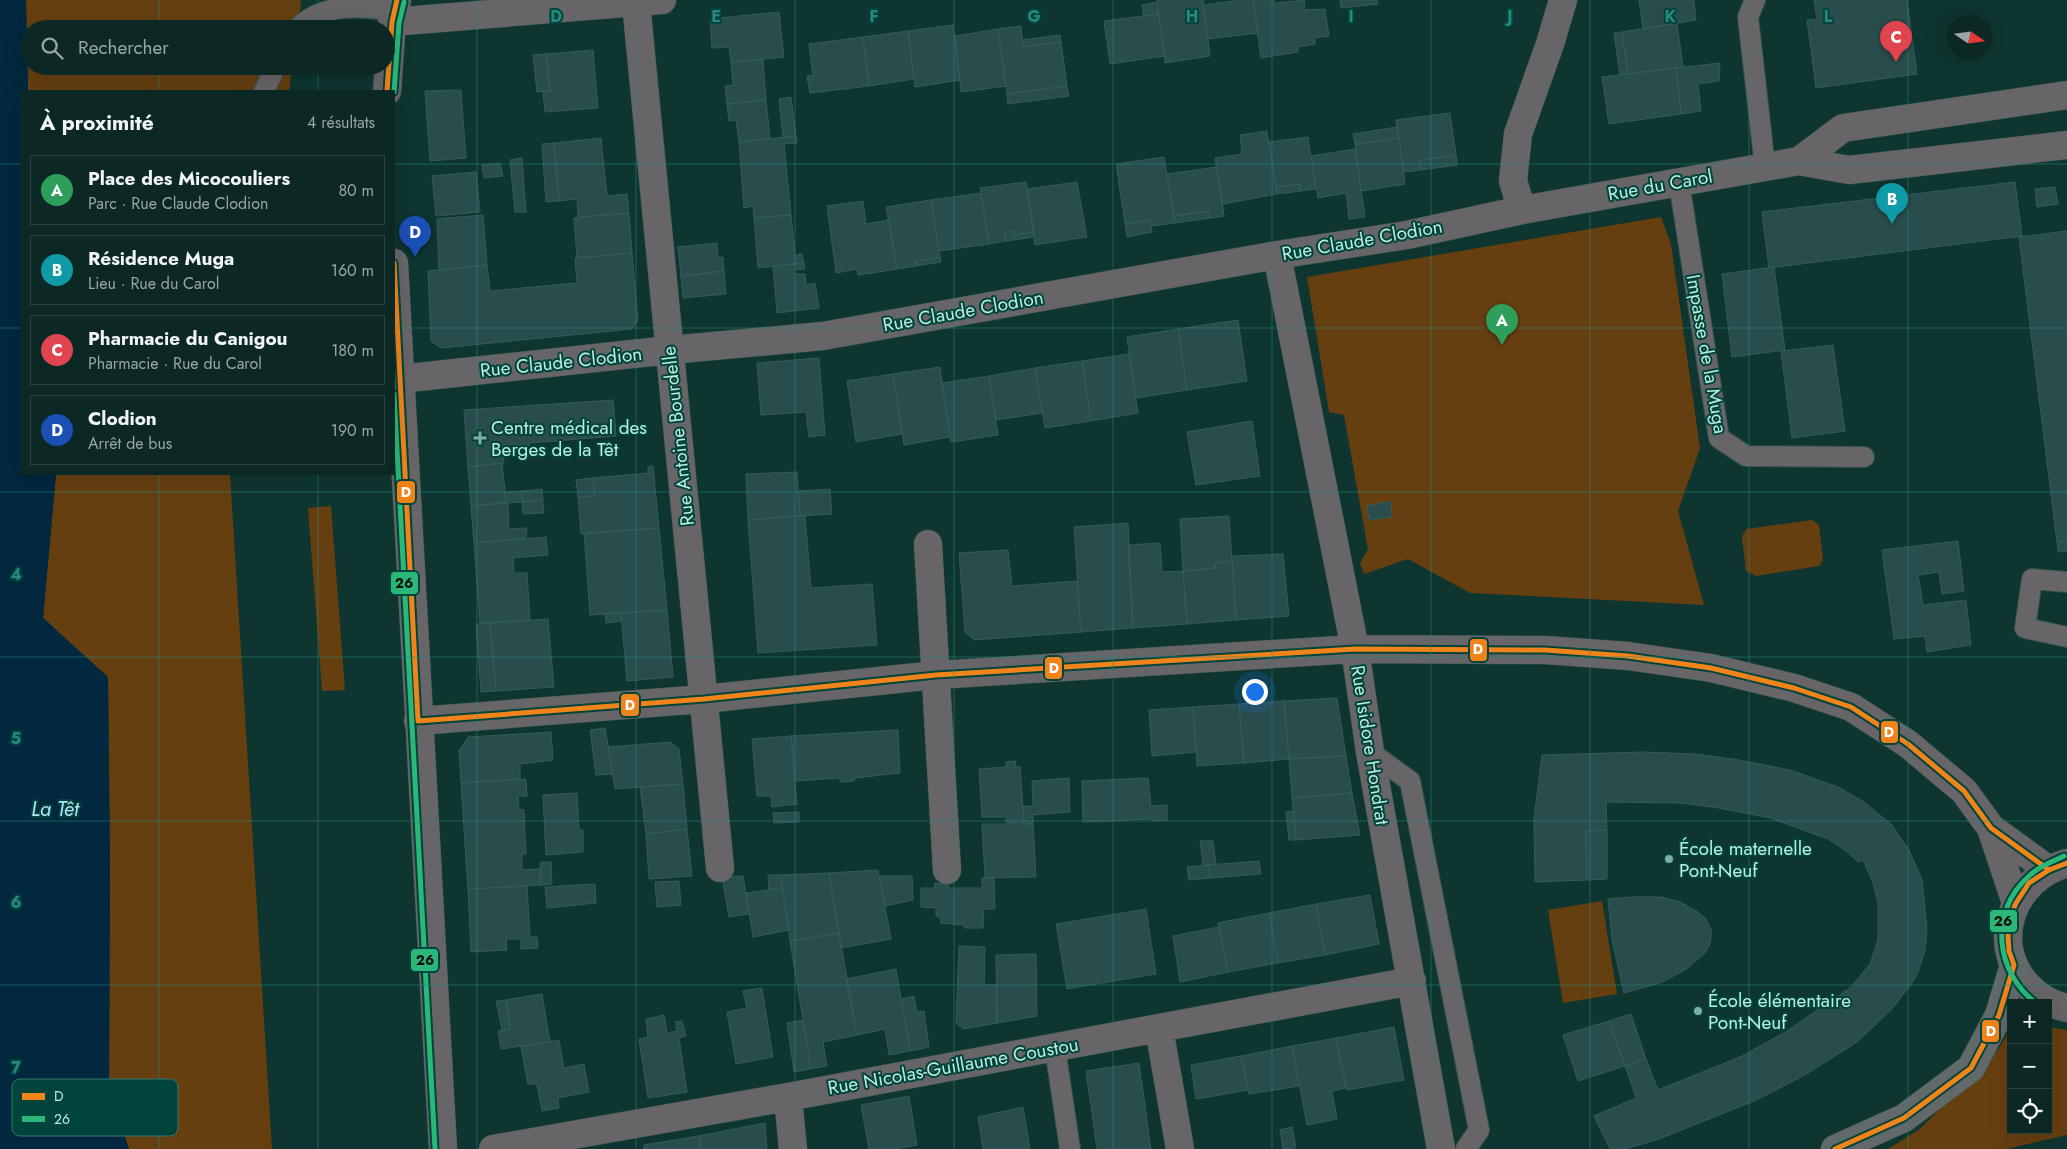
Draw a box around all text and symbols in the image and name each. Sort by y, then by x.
text: D [550,5,562,28]
text: E [711,5,721,28]
text: F [870,5,878,28]
text: G [1027,5,1041,28]
text: H [1186,5,1198,28]
text: I [1348,5,1354,28]
text: J [1504,5,1513,28]
text: K [1664,5,1676,28]
text: L [1824,5,1833,28]
north arrow [1947,15,1992,60]
search box [20,20,395,75]
pin: C [1880,21,1912,62]
icon: search [38,34,66,62]
text: Rechercher [78,34,169,61]
text: À proximité [40,108,154,138]
text: 4 résultats [307,111,375,134]
street label: Rue du Carol [1606,163,1714,207]
text: Place des Micocouliers [88,165,290,192]
text: A [51,179,63,202]
text: 80 m [338,179,374,202]
pin: B [1876,183,1908,224]
text: Parc · Rue Claude Clodion [88,192,268,215]
street label: Rue Claude Clodion [1279,213,1445,267]
pin: D [399,216,431,257]
text: Résidence Muga [88,245,234,272]
text: B [52,259,62,282]
text: 160 m [331,259,374,282]
text: Lieu · Rue du Carol [88,272,219,295]
street label: Impasse de la Muga [1680,272,1734,436]
street label: Rue Claude Clodion [880,284,1046,338]
pin: A [1486,304,1518,345]
text: Pharmacie du Canigou [88,325,288,352]
text: C [51,339,63,362]
text: 180 m [331,339,374,362]
street label: Rue Claude Clodion [479,340,643,384]
street label: Rue Antoine Bourdelle [655,345,701,527]
text: Pharmacie · Rue du Carol [88,352,262,375]
text: Clodion [88,405,157,432]
place label: Centre médical des Berges de la Têt [491,414,647,463]
text: D [51,419,63,442]
text: 190 m [331,419,374,442]
marker: Centre médical des Berges de la Têt [473,431,487,445]
text: Arrêt de bus [88,432,172,455]
line badge: D [396,480,416,504]
text: D [401,482,411,502]
text: 4 [10,563,22,586]
line badge: 26 [390,571,419,595]
text: 26 [395,573,413,593]
line badge: D [1469,638,1488,662]
text: D [1473,639,1483,659]
line badge: D [1044,656,1063,680]
text: D [1049,658,1059,678]
street label: Rue Isidore Hondrat [1344,663,1396,827]
your location [1242,679,1268,705]
line badge: D [620,693,640,717]
text: D [625,695,635,715]
line badge: D [1880,720,1899,744]
text: D [1884,722,1894,742]
text: 5 [11,727,21,750]
water label: La Têt [31,795,80,824]
place label: École maternelle Pont-Neuf [1679,835,1812,884]
marker: École maternelle Pont-Neuf [1663,853,1675,865]
text: 6 [11,891,21,914]
line badge: 26 [1989,909,2018,933]
text: 26 [1994,911,2012,931]
line badge: 26 [410,948,439,972]
text: 26 [416,950,434,970]
place label: École élémentaire Pont-Neuf [1708,987,1851,1036]
map controls [2007,999,2052,1134]
button: + [2007,999,2052,1044]
marker: École élémentaire Pont-Neuf [1692,1005,1704,1017]
line badge: D [1981,1019,2000,1043]
text: D [1986,1021,1996,1041]
street label: Rue Nicolas-Guillaume Coustou [826,1031,1080,1101]
button: − [2007,1044,2052,1089]
text: 7 [11,1056,21,1079]
legend [12,1079,178,1136]
text: D [54,1086,64,1106]
button: locate [2007,1089,2052,1134]
text: 26 [54,1109,70,1129]

